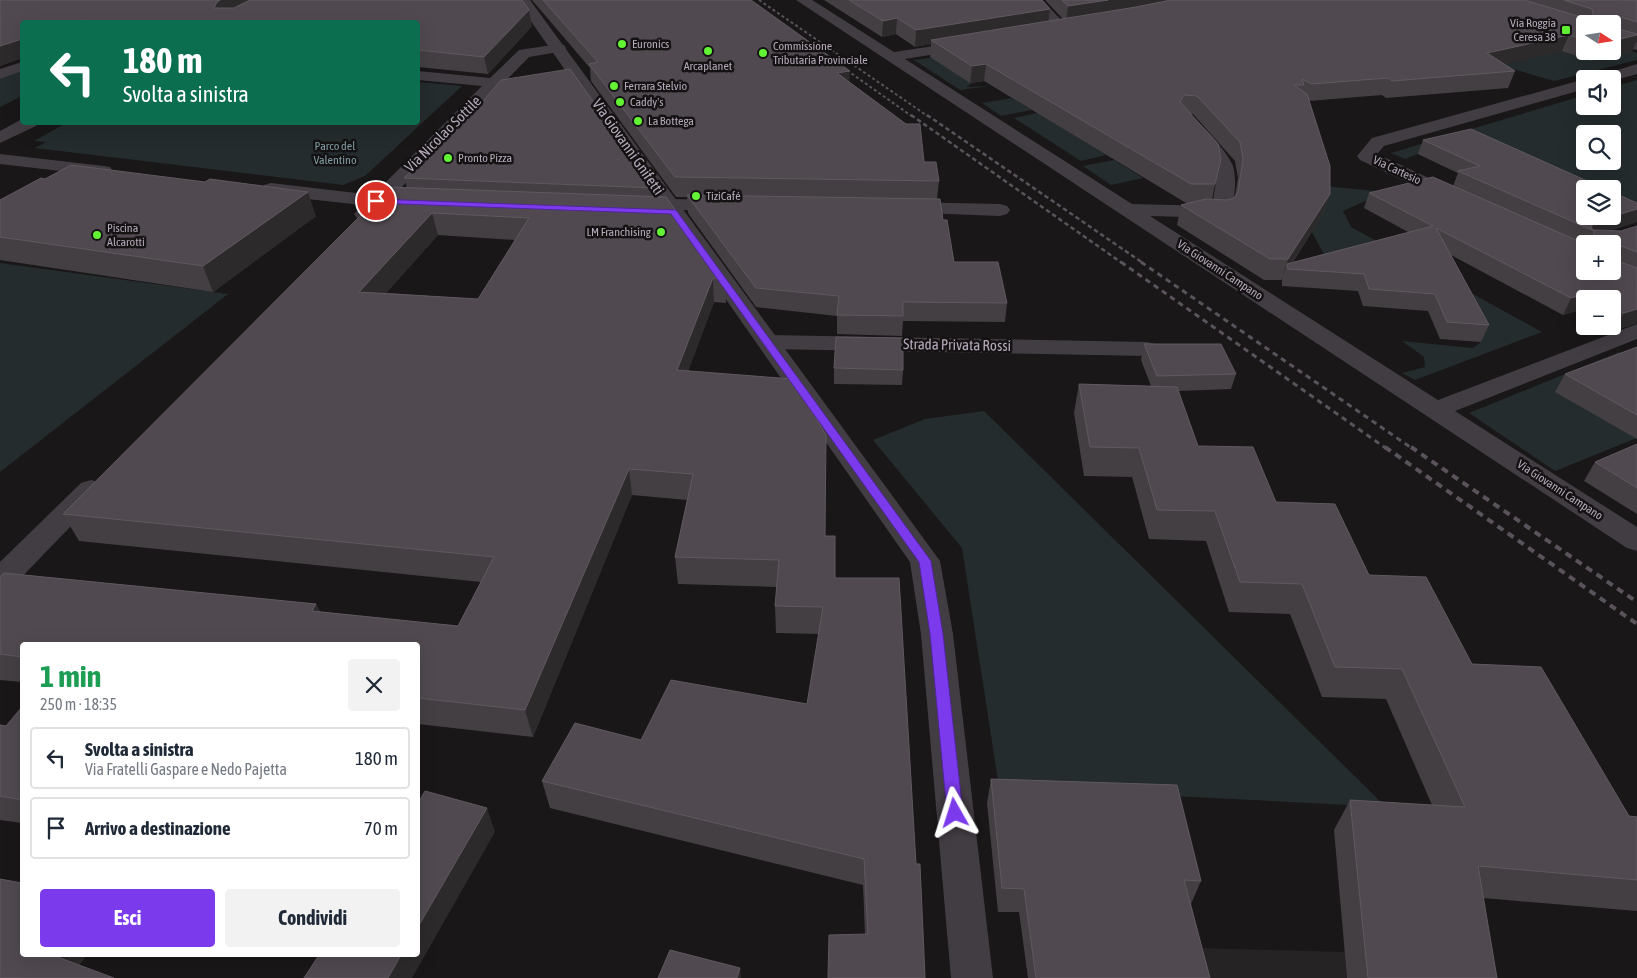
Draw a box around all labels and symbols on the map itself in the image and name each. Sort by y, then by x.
north arrow [1576,15,1621,60]
place label: Via Roggia Ceresa 38 [1510,16,1556,44]
marker: Via Roggia Ceresa 38 [1560,24,1572,36]
place label: Euronics [632,37,669,51]
marker: Euronics [616,38,628,50]
place label: Commissione Tributaria Provinciale [773,39,868,67]
marker: Arcaplanet [702,45,714,57]
marker: Commissione Tributaria Provinciale [757,47,769,59]
place label: Arcaplanet [684,59,733,73]
place label: Ferrara Stelvio [624,79,688,93]
marker: Ferrara Stelvio [608,80,620,92]
street label: Via Nicolao Sottile [401,92,484,175]
place label: Caddy's [630,95,664,109]
street label: Via Giovanni Gnifetti [589,96,668,198]
marker: Caddy's [614,96,626,108]
place label: La Bottega [648,114,694,128]
marker: La Bottega [632,115,644,127]
park label: Parco del Valentino [313,139,357,167]
place label: Pronto Pizza [458,151,512,165]
marker: Pronto Pizza [442,152,454,164]
street label: Via Cartesio [1371,153,1424,187]
pin [355,180,397,222]
place label: TiziCafé [706,189,741,203]
marker: TiziCafé [690,190,702,202]
place label: Piscina Alcarotti [107,221,145,249]
place label: LM Franchising [586,225,652,239]
marker: LM Franchising [655,226,667,238]
marker: Piscina Alcarotti [91,229,103,241]
street label: Via Giovanni Campano [1175,237,1266,303]
street label: Strada Privata Rossi [903,335,1011,354]
street label: Via Giovanni Campano [1515,457,1606,523]
position arrow [928,786,980,838]

